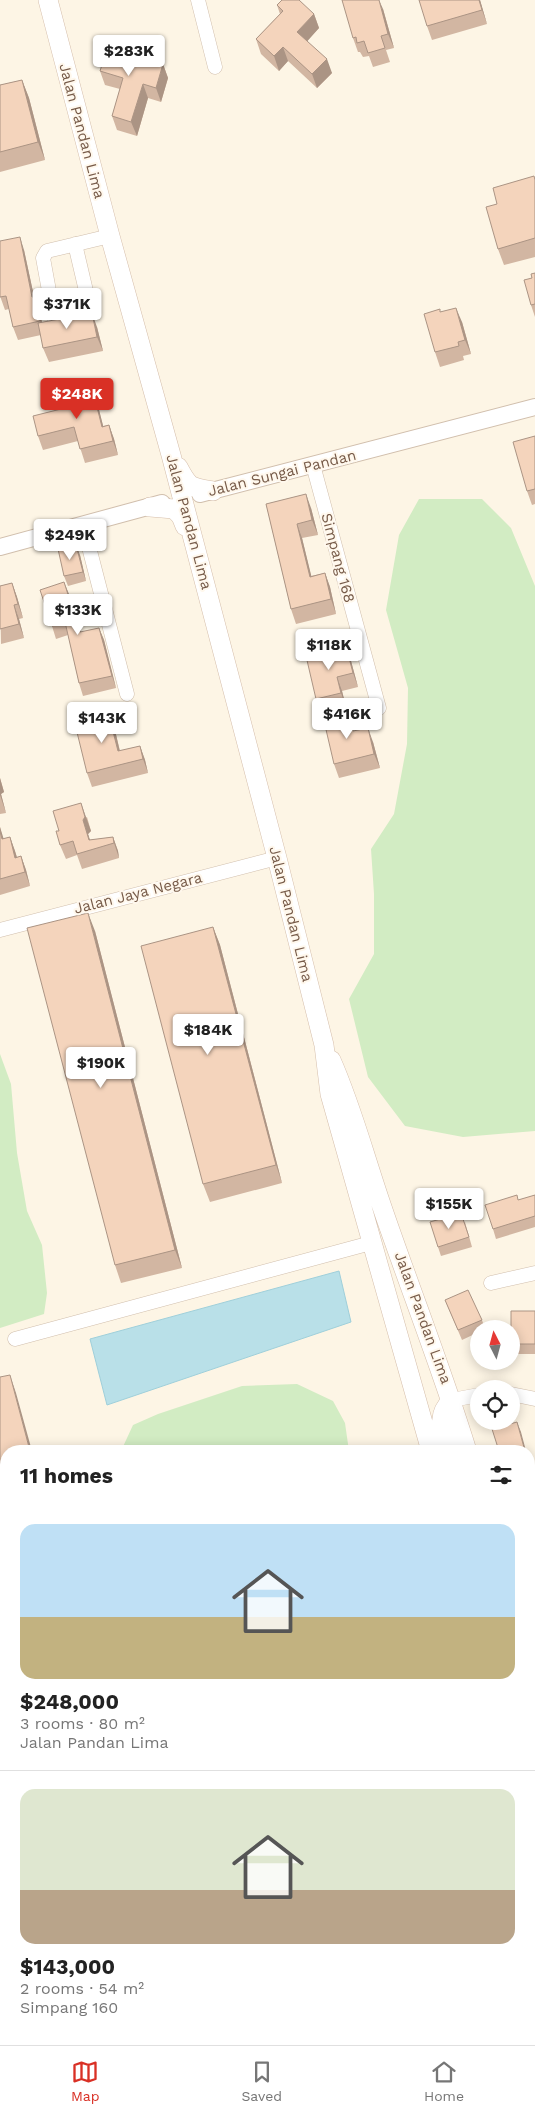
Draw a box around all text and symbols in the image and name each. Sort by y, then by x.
pin: $283K [94,34,164,77]
text: $283K [104,41,154,60]
street label: Jalan Pandan Lima [55,61,109,201]
pin: $371K [32,288,102,330]
text: $371K [43,294,91,313]
pin: $248K [42,378,112,420]
text: $248K [51,384,103,403]
street label: Jalan Sungai Pandan [206,446,358,500]
street label: Jalan Pandan Lima [162,452,216,592]
street label: Simpang 168 [317,511,359,605]
pin: $249K [35,518,105,561]
text: $249K [45,525,95,544]
pin: $133K [43,594,113,636]
text: $133K [54,600,102,619]
pin: $118K [294,628,364,671]
text: $118K [306,635,352,654]
pin: $416K [312,698,382,740]
pin: $143K [67,702,137,744]
text: $416K [323,704,371,723]
text: $143K [78,708,126,727]
street label: Jalan Pandan Lima [265,844,317,984]
street label: Jalan Jaya Negara [72,868,204,918]
pin: $184K [173,1014,243,1056]
text: $184K [184,1020,232,1039]
pin: $190K [66,1046,136,1089]
text: $190K [77,1053,125,1072]
pin: $155K [414,1188,484,1230]
text: $155K [426,1194,472,1213]
street label: Jalan Pandan Lima [391,1250,455,1387]
north arrow [470,1320,520,1370]
map controls [470,1320,520,1430]
button: locate [470,1380,520,1430]
icon: filters [487,1461,515,1489]
text: 11 homes [20,1463,113,1488]
icon: home [223,1556,313,1646]
text: $248,000 [20,1689,119,1714]
text: 3 rooms · 80 m² [20,1714,145,1733]
text: Jalan Pandan Lima [20,1733,168,1752]
icon: home [223,1822,313,1912]
text: $143,000 [20,1954,115,1979]
text: 2 rooms · 54 m² [20,1979,144,1998]
text: Simpang 160 [20,1998,118,2017]
tab: Map [71,2058,100,2104]
tab: Saved [241,2058,282,2104]
tab: Home [424,2058,464,2104]

